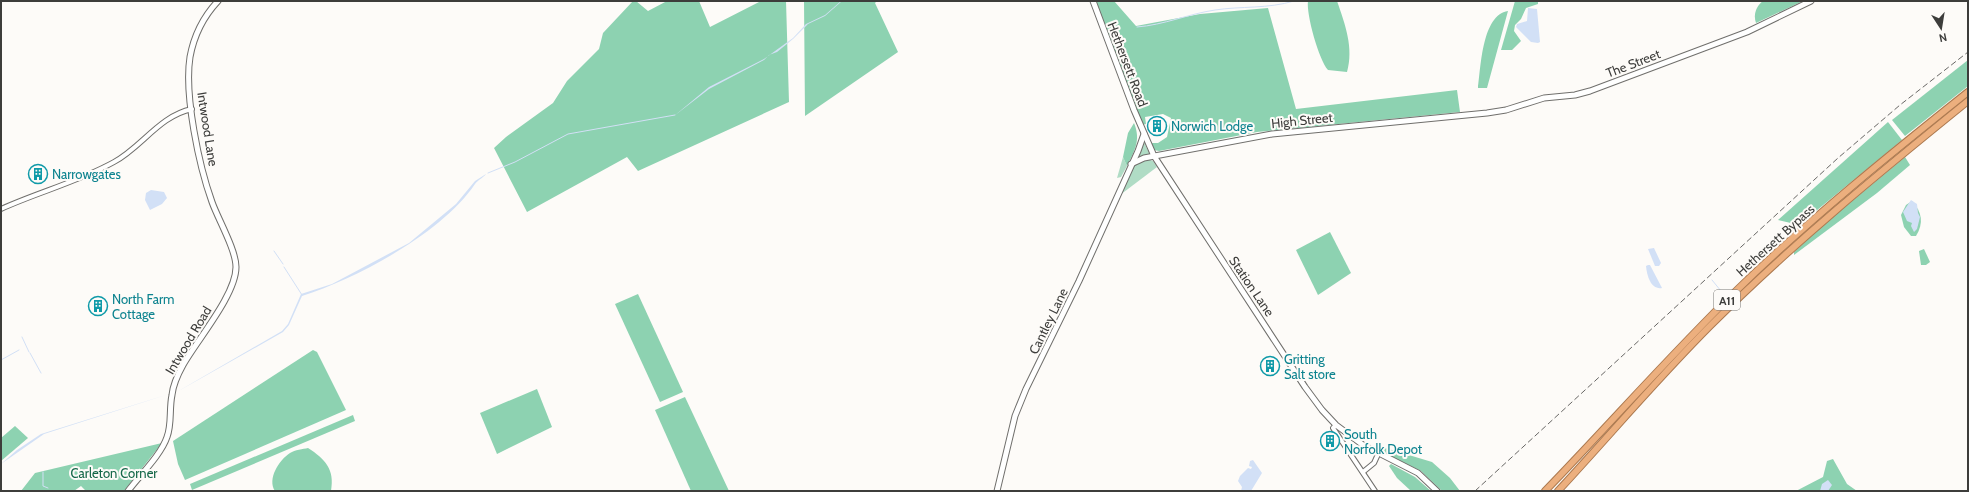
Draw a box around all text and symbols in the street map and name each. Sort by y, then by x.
north arrow [1921,8,1961,48]
street label: Hethersett Road [1104,19,1152,109]
text: N [1938,30,1948,45]
street label: The Street [1604,45,1663,81]
street label: Intwood Lane [194,91,222,168]
street label: High Street [1270,109,1334,131]
building icon: Norwich Lodge [1146,115,1168,137]
place label: Norwich Lodge [1171,118,1254,134]
building icon: Narrowgates [27,163,49,185]
place label: Narrowgates [52,166,121,182]
street label: Hethersett Bypass [1733,200,1818,279]
street label: Station Lane [1226,253,1278,319]
street label: Cantley Lane [1025,285,1071,357]
road number: A11 [1714,290,1740,310]
place label: North Farm Cottage [112,291,174,322]
building icon: North Farm Cottage [87,295,109,317]
street label: Intwood Road [161,303,215,377]
place label: Gritting Salt store [1284,351,1336,382]
building icon: Gritting Salt store [1259,355,1281,377]
place label: South Norfolk Depot [1344,426,1423,457]
building icon: South Norfolk Depot [1319,430,1341,452]
park label: Carleton Corner [71,465,158,481]

